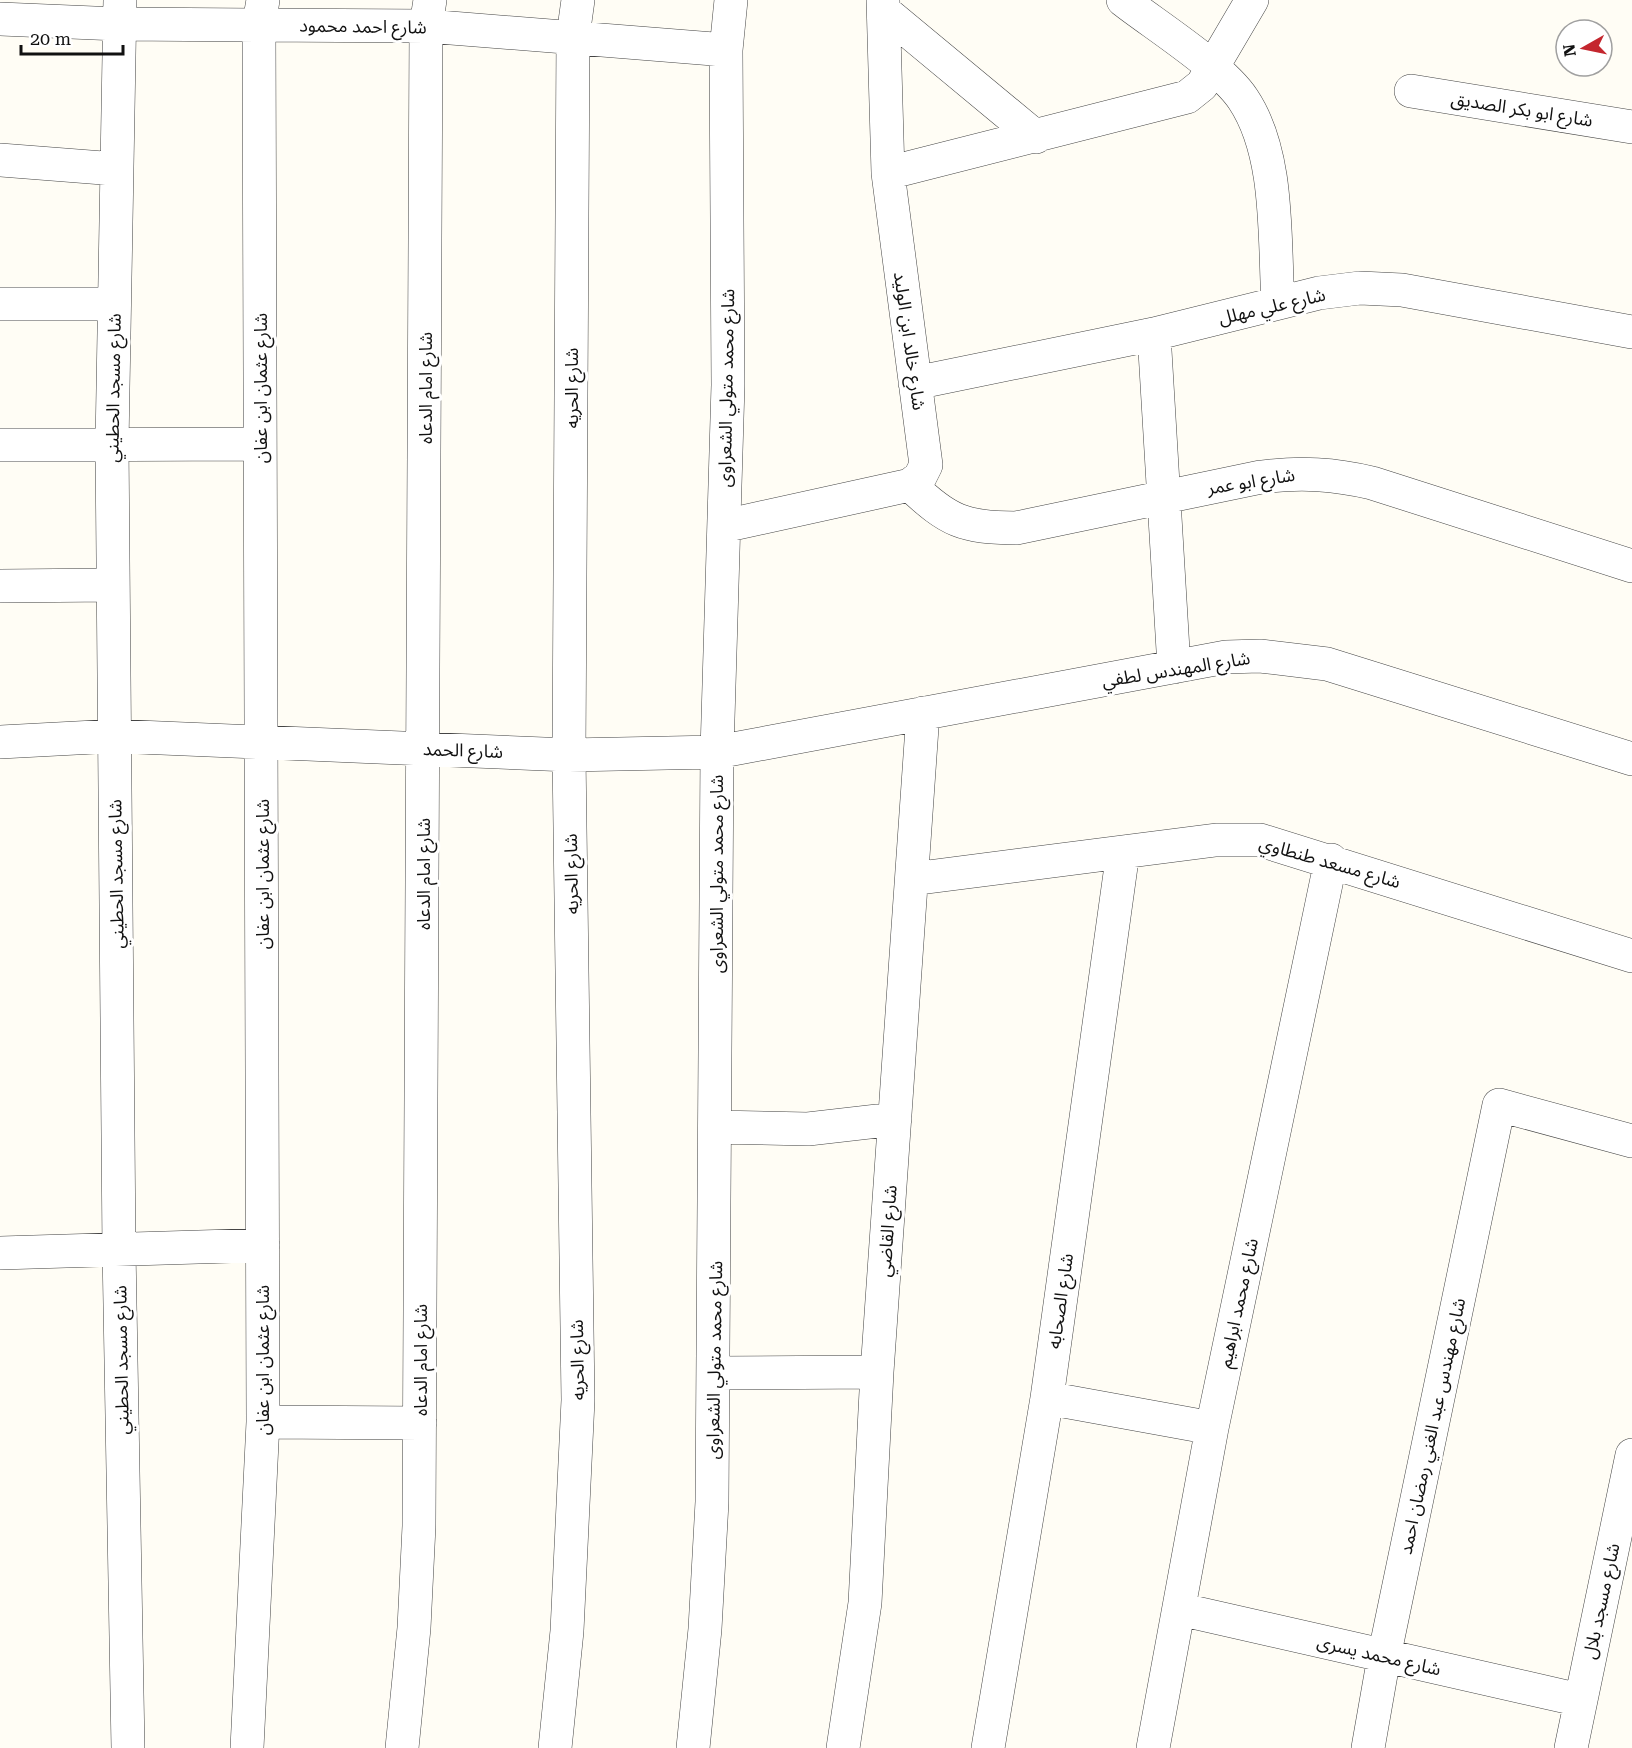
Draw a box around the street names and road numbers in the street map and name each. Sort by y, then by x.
street label: شارع احمد محمود [299,14,427,42]
street label: شارع ابو بكر الصديق [1449,87,1594,135]
street label: شارع خالد ابن الوليد [886,270,930,412]
street label: شارع علي مهلل [1217,284,1328,332]
street label: شارع محمد متولي الشعراوى [714,289,742,488]
street label: شارع مسجد الحطيني [101,313,129,463]
street label: شارع عثمان ابن عفان [250,313,275,463]
street label: شارع امام الدعاه [415,332,440,444]
street label: شارع الحريه [561,348,586,428]
street label: شارع ابو عمر [1205,464,1297,502]
street label: شارع المهندس لطفي [1100,647,1252,695]
street label: شارع الحمد [422,738,503,766]
street label: شارع محمد متولي الشعراوى [706,775,731,973]
street label: شارع مسجد الحطيني [104,799,132,949]
street label: شارع عثمان ابن عفان [252,799,277,949]
street label: شارع امام الدعاه [413,818,438,930]
street label: شارع مسعد طنطاوي [1256,832,1403,896]
street label: شارع الحريه [560,833,586,915]
street label: شارع القاضي [873,1184,905,1278]
street label: شارع محمد ابراهيم [1214,1236,1266,1371]
street label: شارع الصحابه [1043,1252,1081,1351]
street label: شارع محمد متولي الشعراوى [702,1261,730,1460]
street label: شارع مسجد الحطيني [109,1285,137,1435]
street label: شارع عثمان ابن عفان [252,1285,277,1435]
street label: شارع مهندس عبد الغني رمضان احمد [1395,1296,1473,1557]
street label: شارع امام الدعاه [410,1304,435,1416]
street label: شارع الحريه [566,1319,592,1401]
street label: شارع مسجد بلال [1578,1541,1627,1662]
street label: شارع محمد يسرى [1314,1631,1443,1683]

